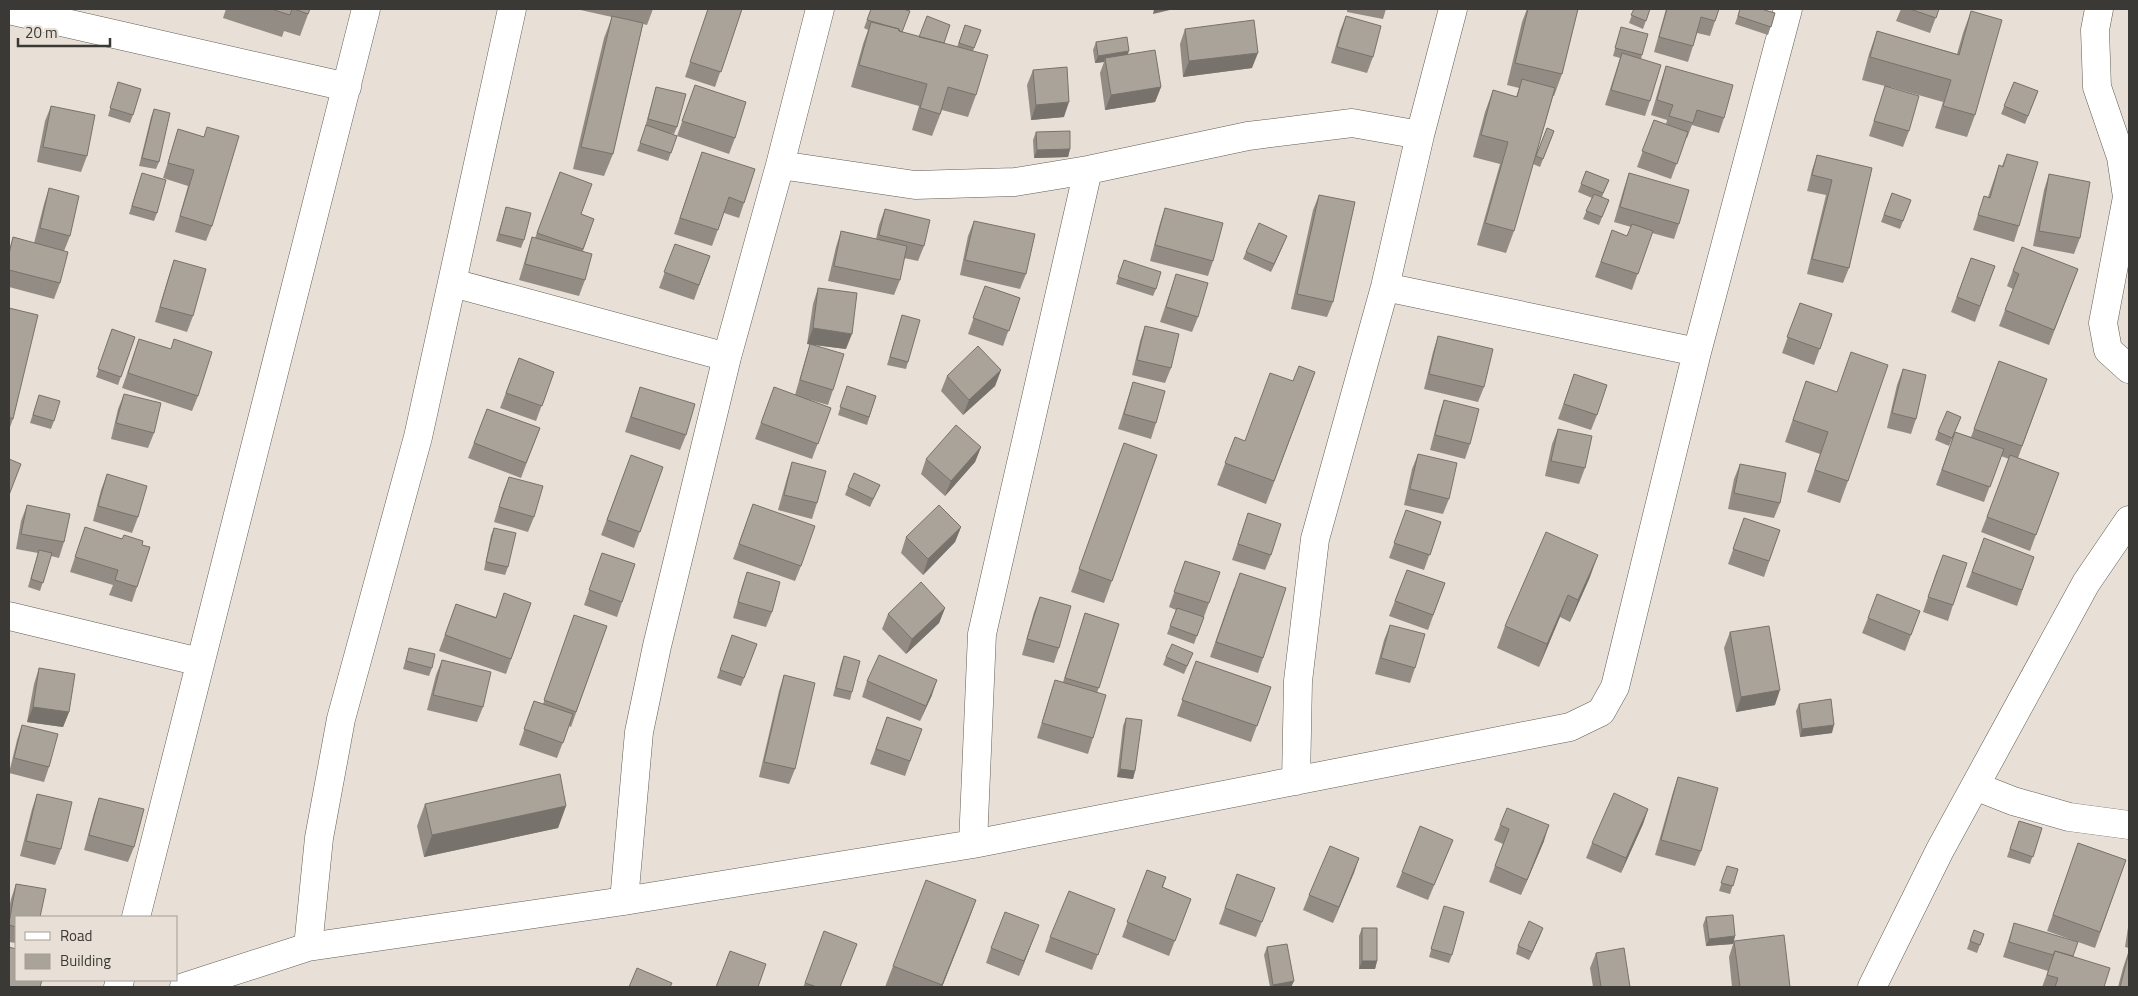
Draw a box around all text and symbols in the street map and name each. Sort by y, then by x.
scale bar [18,15,110,47]
text: 20 m [25,21,58,44]
legend [15,916,178,981]
text: Road [60,924,92,947]
text: Building [60,949,111,972]

